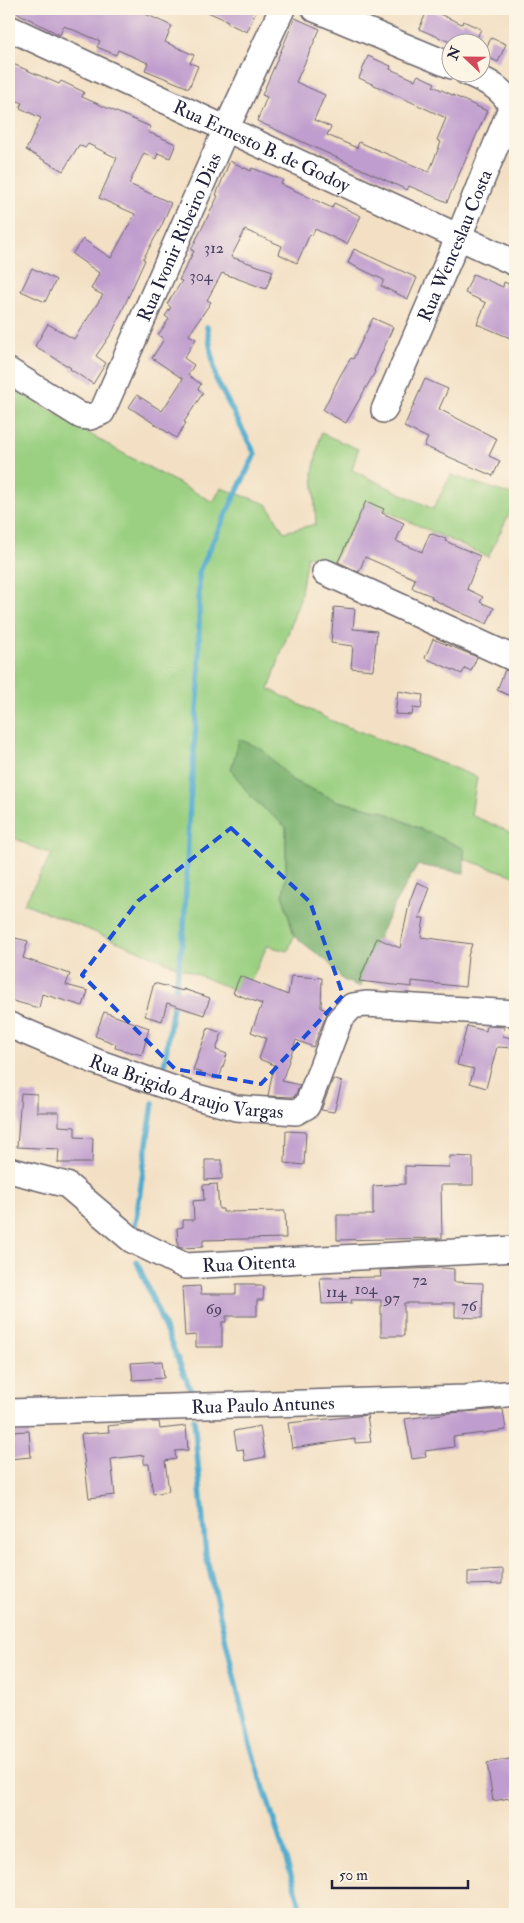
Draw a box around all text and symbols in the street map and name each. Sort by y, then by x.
north arrow [442,32,492,82]
text: N [444,44,465,63]
street label: Rua Ernesto B. de Godoy [169,95,355,198]
street label: Rua Ivonir Ribeiro Dias [132,149,227,325]
street label: Rua Wenceslau Costa [413,166,498,325]
house number: 312 [204,238,224,258]
house number: 304 [190,266,214,286]
street label: Rua Brigido Araujo Vargas [85,1049,284,1124]
street label: Rua Oitenta [202,1249,296,1278]
house number: 72 [412,1270,428,1290]
house number: 104 [355,1279,379,1299]
house number: 114 [326,1282,347,1302]
house number: 97 [383,1288,400,1308]
house number: 76 [461,1296,478,1316]
house number: 69 [206,1299,222,1319]
street label: Rua Paulo Antunes [191,1391,335,1419]
scale bar [332,1858,468,1890]
text: 50 m [339,1866,368,1885]

